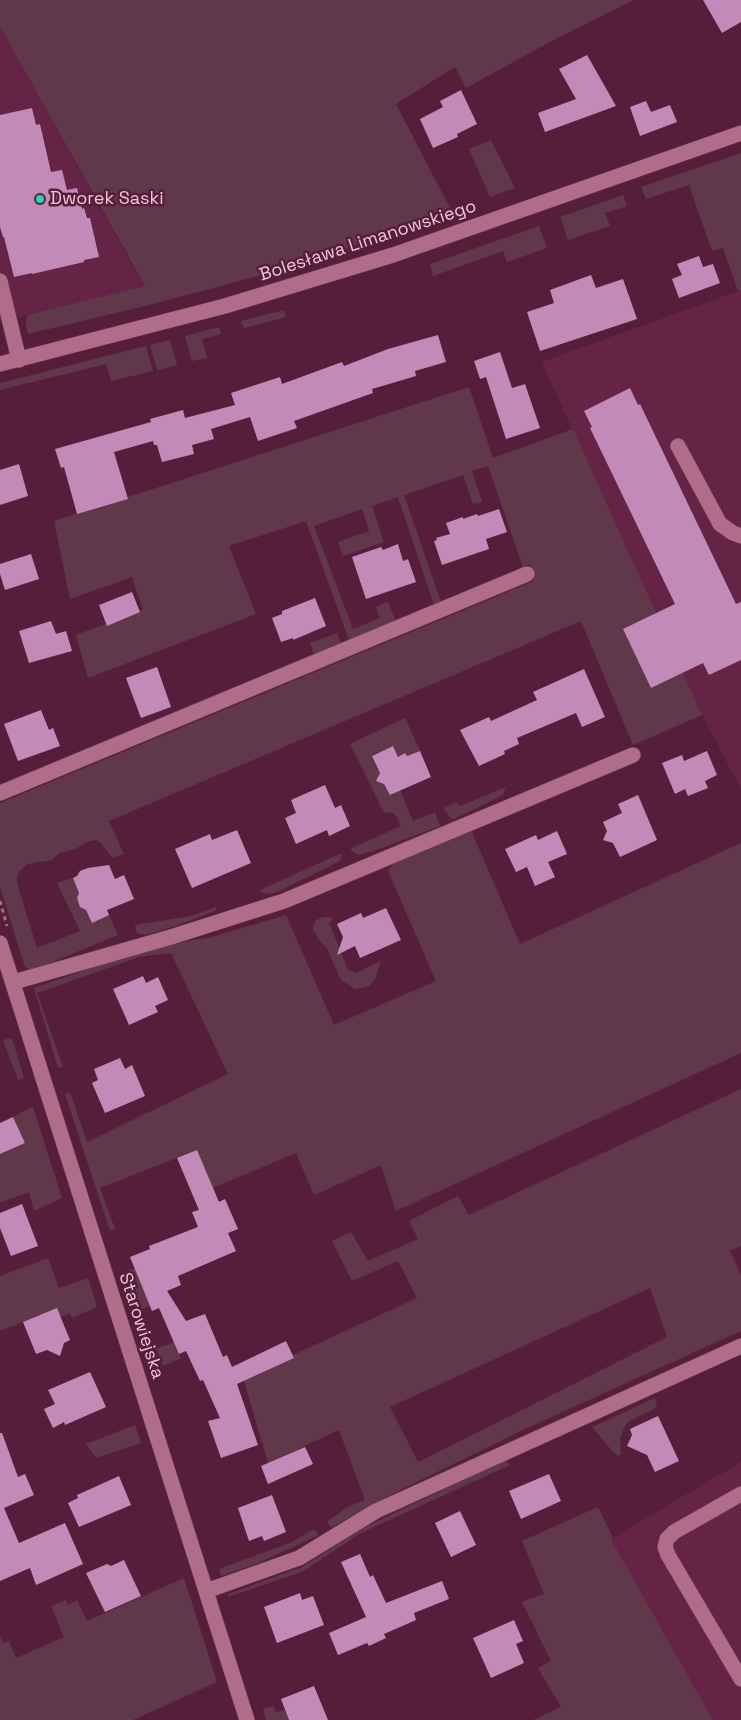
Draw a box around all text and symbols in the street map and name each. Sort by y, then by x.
place label: Dworek Saski [50,188,164,210]
marker: Dworek Saski [34,193,46,205]
street label: Bolesława Limanowskiego [257,196,479,286]
street label: Starowiejska [114,1270,168,1382]

